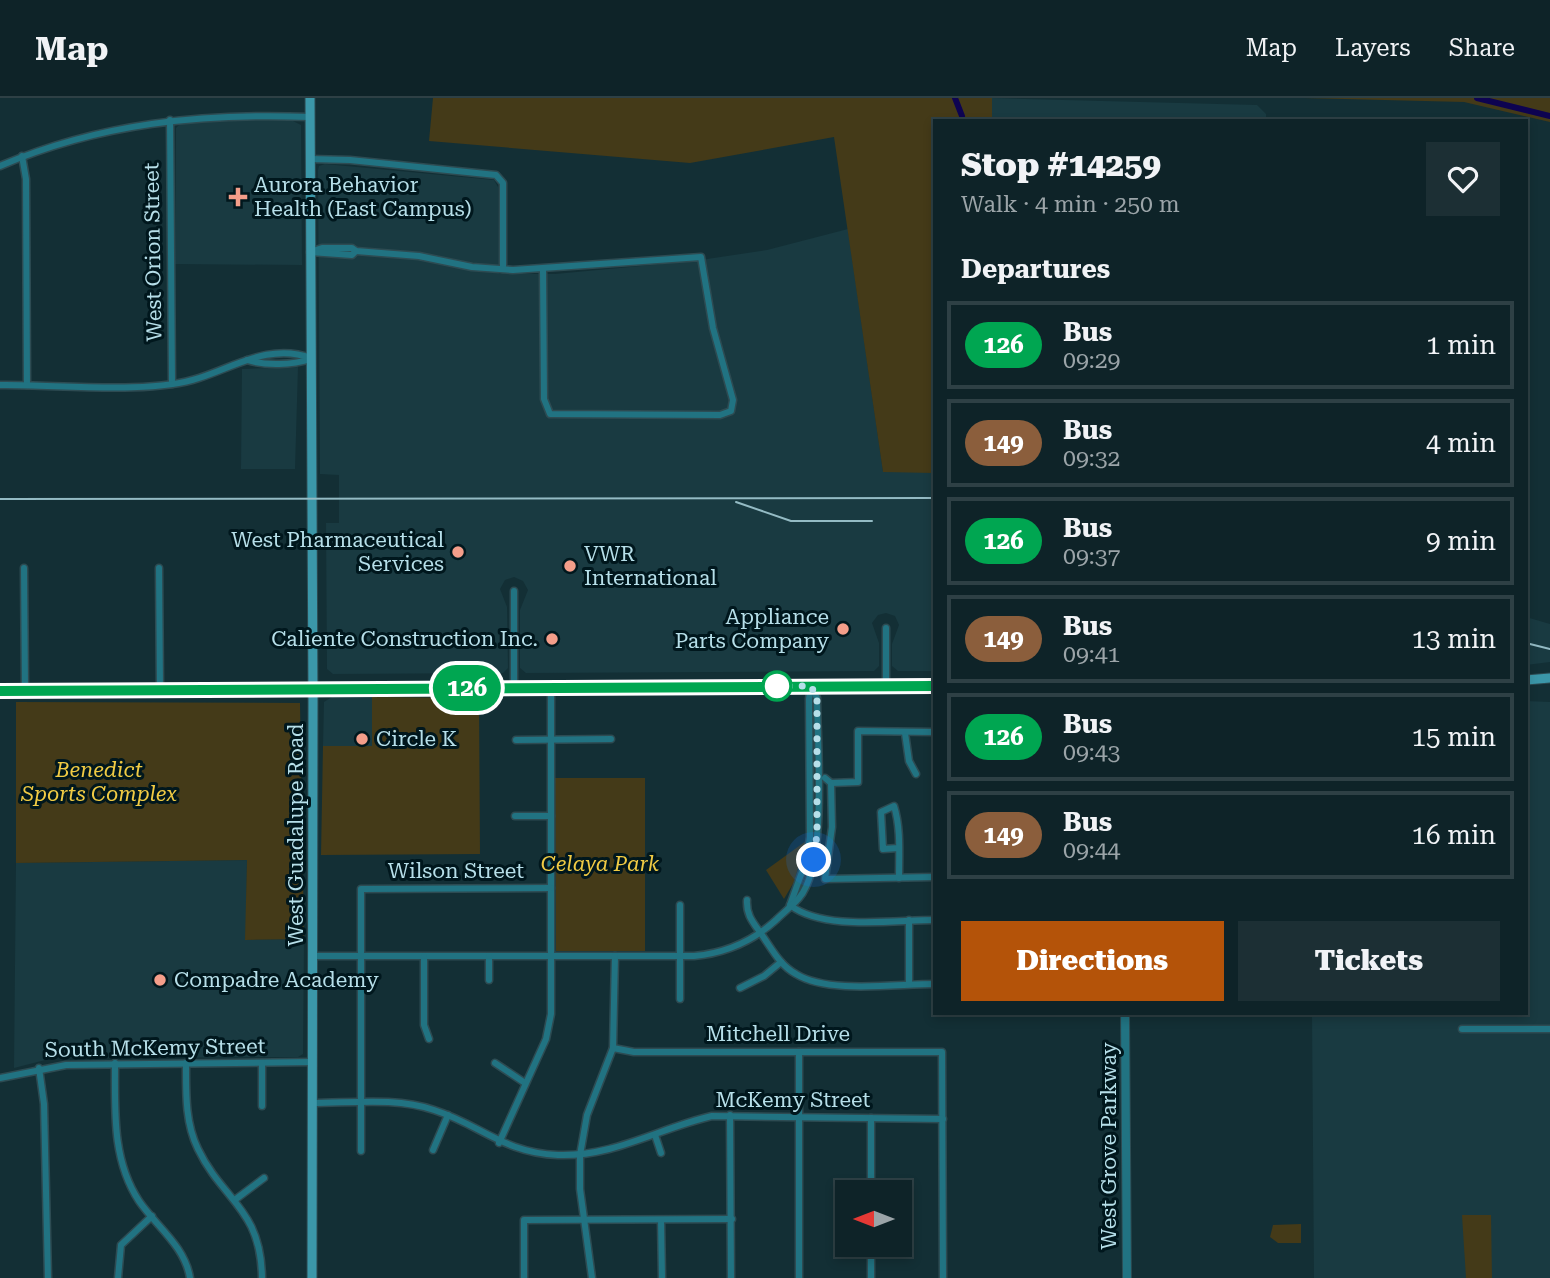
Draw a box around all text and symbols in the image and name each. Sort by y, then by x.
text: Map [35,29,109,68]
text: Map [1246,34,1297,62]
text: Layers [1335,34,1411,62]
text: Share [1449,34,1515,62]
button: heart [1426,142,1500,216]
text: Stop #14259 [961,145,1161,184]
street label: West Orion Street [139,162,167,342]
place label: Aurora Behavior Health (East Campus) [254,173,472,221]
marker: Aurora Behavior Health (East Campus) [228,187,248,207]
text: Walk · 4 min · 250 m [961,191,1180,218]
text: Departures [961,254,1110,284]
text: Bus [1063,317,1112,347]
text: 1 min [1426,330,1496,360]
text: 126 [983,331,1024,359]
text: 09:29 [1063,347,1120,374]
text: Bus [1063,415,1112,445]
text: 4 min [1426,428,1496,458]
text: 149 [983,429,1024,457]
text: 09:32 [1063,445,1120,472]
text: Bus [1063,513,1112,543]
text: 9 min [1426,526,1496,556]
text: 126 [983,527,1024,555]
place label: West Pharmaceutical Services [231,528,445,576]
place label: VWR International [584,542,717,590]
text: 09:37 [1063,543,1120,570]
marker: West Pharmaceutical Services [450,544,466,560]
marker: VWR International [562,558,578,574]
place label: Appliance Parts Company [675,605,830,653]
text: Bus [1063,611,1112,641]
marker: Appliance Parts Company [835,621,851,637]
text: 13 min [1412,624,1496,654]
text: 149 [983,625,1024,653]
place label: Caliente Construction Inc. [271,627,538,651]
marker: Caliente Construction Inc. [544,631,560,647]
text: 09:41 [1063,641,1120,668]
line badge: 126 [427,665,507,711]
unlabelled marker [762,671,792,701]
text: 126 [447,674,487,702]
text: Bus [1063,709,1112,739]
text: 15 min [1412,722,1496,752]
street label: West Guadalupe Road [284,723,308,946]
text: 126 [983,723,1024,751]
place label: Circle K [376,727,457,751]
marker: Circle K [354,731,370,747]
text: 09:43 [1063,739,1120,766]
park label: Benedict Sports Complex [20,758,177,806]
text: Bus [1063,807,1112,837]
text: 16 min [1412,820,1496,850]
text: 149 [983,821,1024,849]
text: 09:44 [1063,837,1120,864]
your location [796,842,831,877]
park label: Celaya Park [541,852,660,876]
street label: Wilson Street [388,859,524,883]
button: Directions [961,921,1224,1001]
button: Tickets [1238,921,1500,1001]
place label: Compadre Academy [174,968,379,992]
marker: Compadre Academy [152,972,168,988]
street label: Mitchell Drive [706,1022,850,1046]
street label: South McKemy Street [44,1034,266,1062]
street label: West Grove Parkway [1097,1042,1121,1250]
street label: McKemy Street [716,1088,871,1112]
north arrow [835,1180,912,1256]
map controls [835,1180,912,1257]

